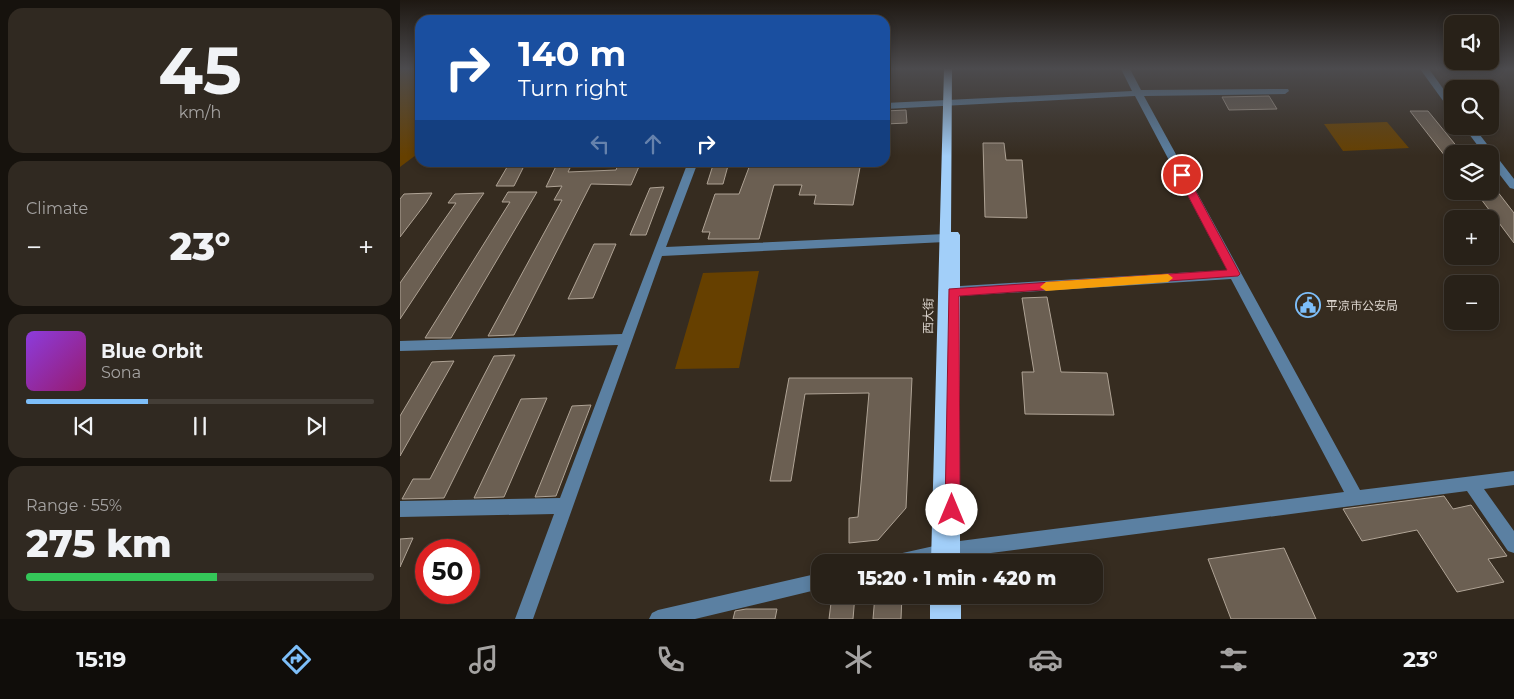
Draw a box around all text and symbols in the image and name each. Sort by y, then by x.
map controls [1444,15,1499,330]
button: sound [1444,15,1499,70]
text: 45 [158,31,242,110]
text: 140 m [518,32,626,75]
icon: right [435,35,500,100]
text: Turn right [518,75,628,102]
button: search [1444,80,1499,135]
text: km/h [179,103,221,122]
icon: left [586,130,614,158]
icon: ahead [639,130,667,158]
icon: right [692,130,720,158]
button: layers [1444,145,1499,200]
pin [1161,154,1203,196]
icon: arrive [1168,161,1196,189]
text: Climate [26,199,88,218]
button: + [1444,210,1499,265]
text: 23° [170,223,230,270]
text: − [26,230,42,264]
text: + [358,230,374,264]
button: − [1444,275,1499,330]
public building icon: 平凉市公安局 [1295,292,1321,318]
street label: 西大街 [920,298,936,334]
place label: 平凉市公安局 [1326,298,1398,313]
text: Blue Orbit [101,340,203,363]
text: Sona [101,363,141,382]
icon: previous [70,412,98,440]
icon: pause [186,412,214,440]
icon: next [302,412,330,440]
position arrow [925,483,977,535]
text: Range · 55% [26,496,122,515]
text: 275 km [26,520,172,567]
speed limit sign: 50 [415,539,480,604]
text: 15:20 · 1 min · 420 m [858,567,1056,590]
icon: directions [279,642,314,677]
icon: music [466,642,501,677]
icon: phone [653,642,688,677]
icon: climate [841,642,876,677]
icon: car [1028,642,1063,677]
icon: filters [1216,642,1251,677]
text: 15:19 [76,646,126,673]
text: 23° [1403,646,1438,673]

